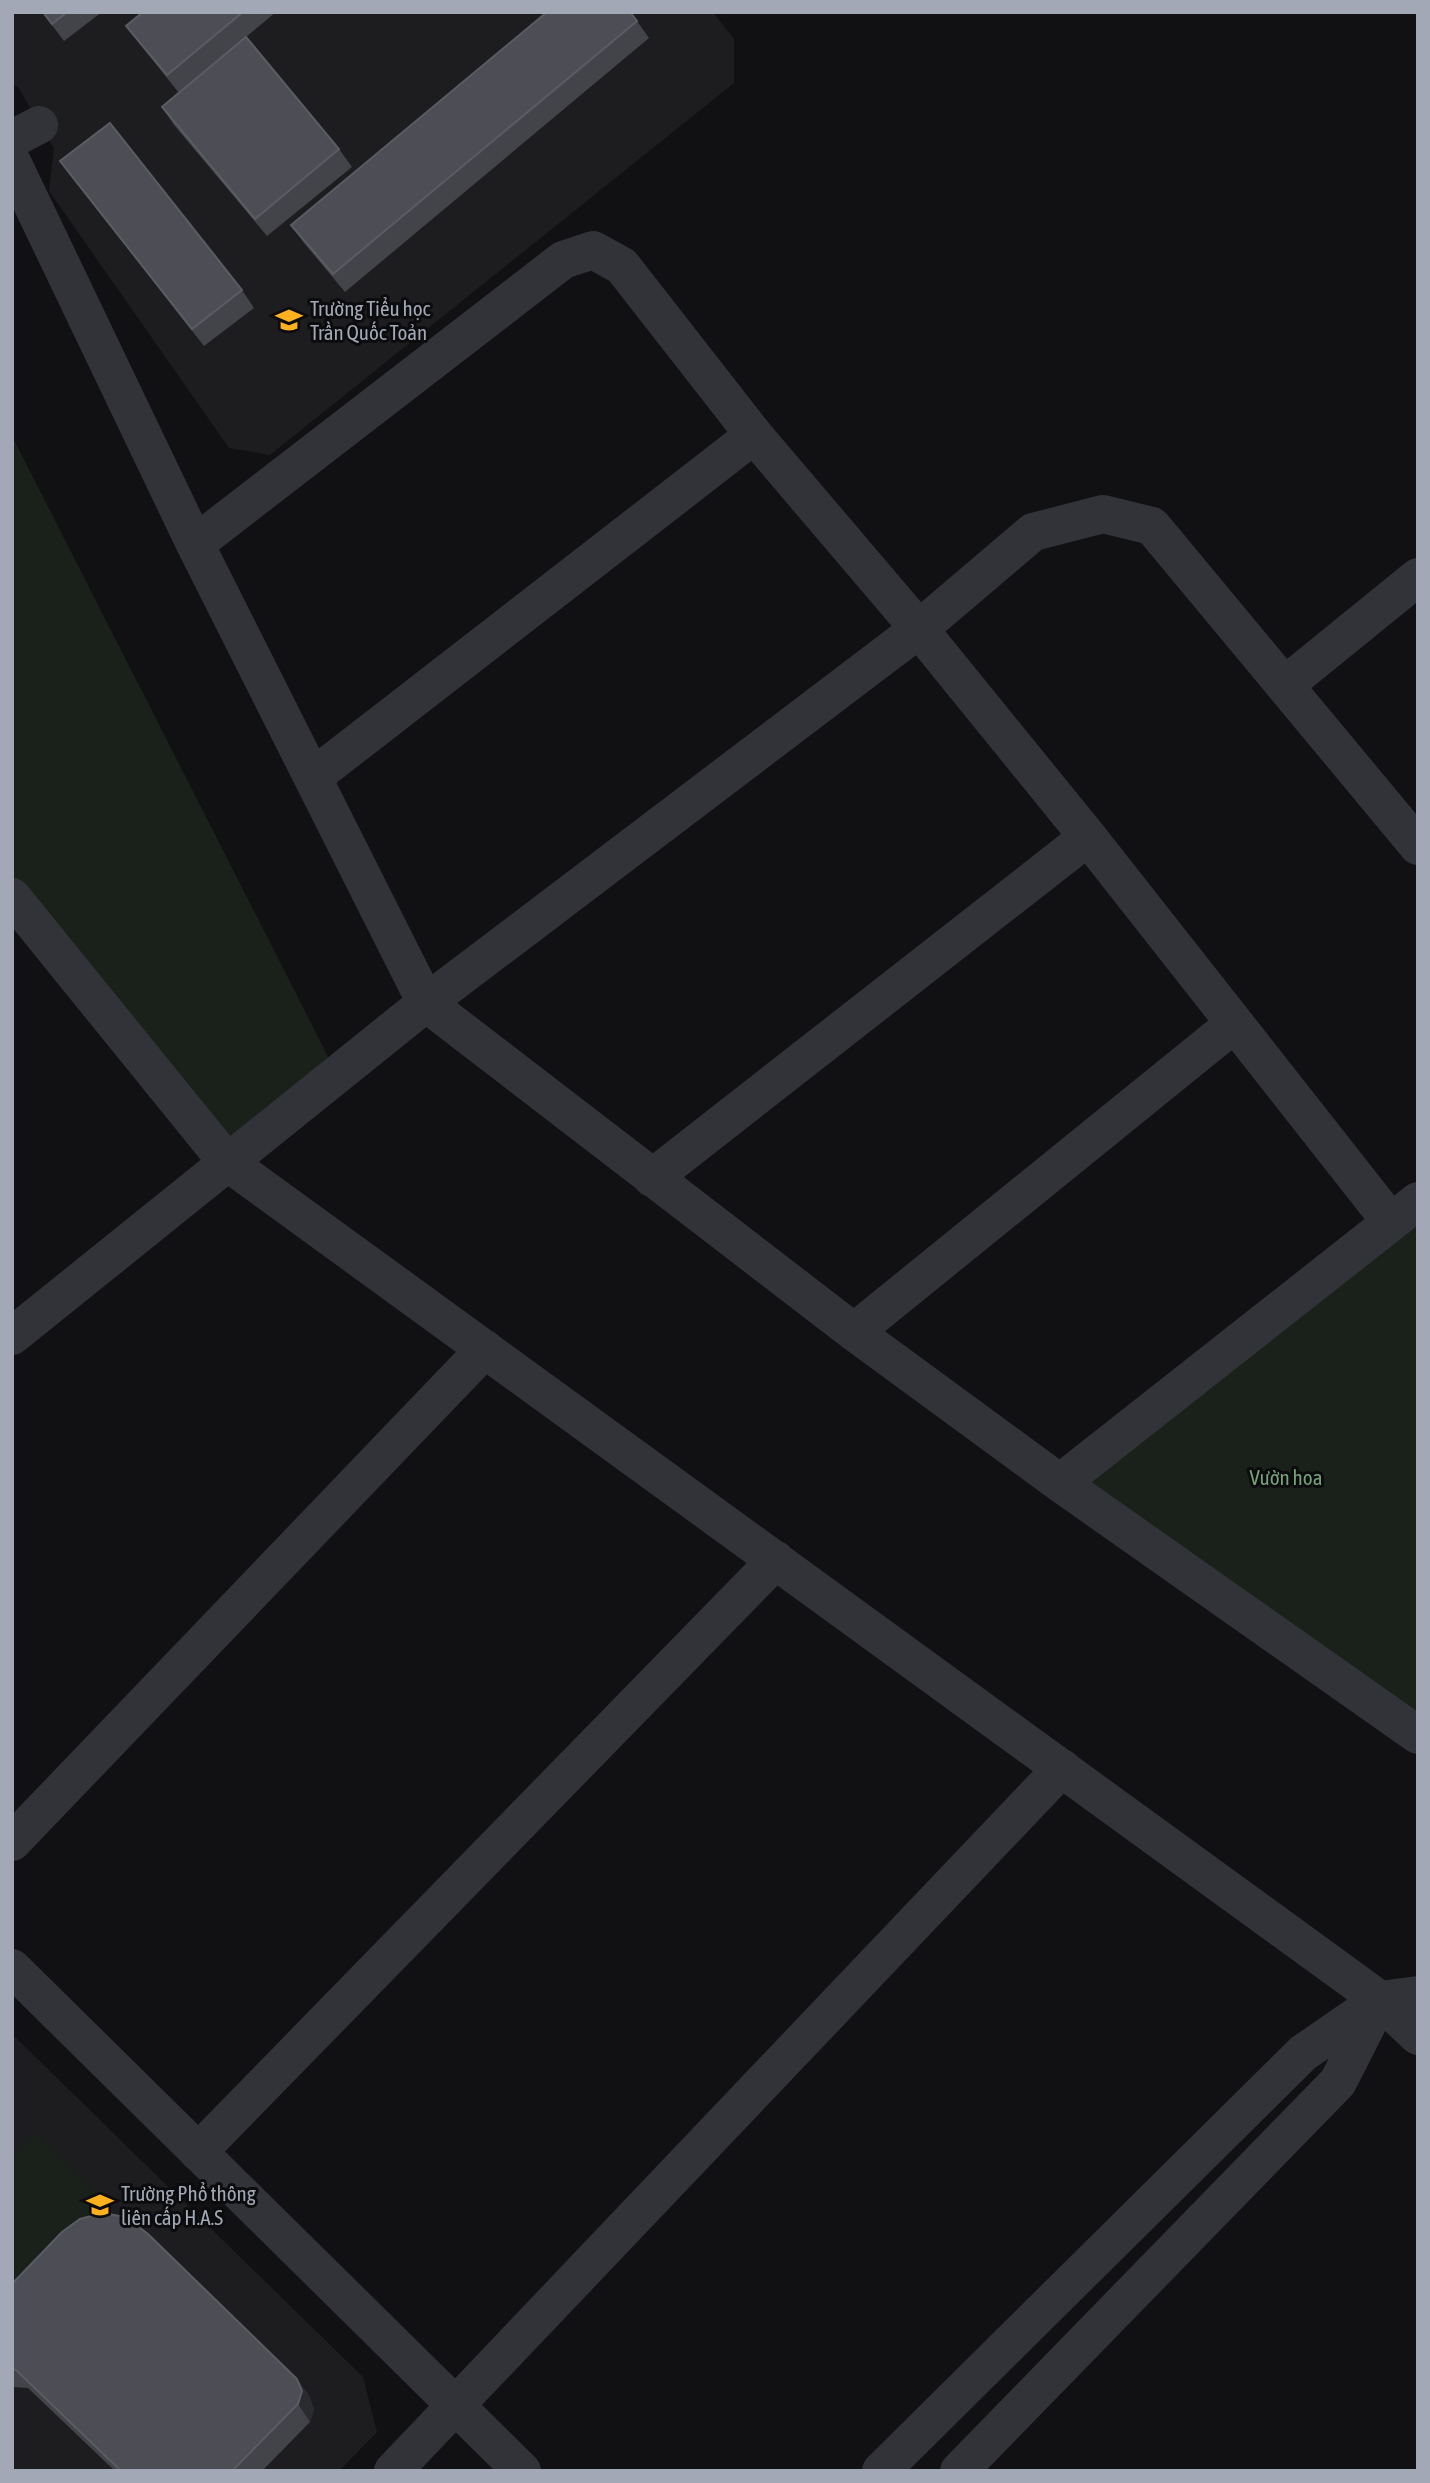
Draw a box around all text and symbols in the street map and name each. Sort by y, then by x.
place label: Trường Tiểu học Trần Quốc Toản [310,296,430,344]
school or university icon: Trường Tiểu học Trần Quốc Toản [274,305,304,335]
park label: Vườn hoa [1250,1465,1322,1489]
place label: Trường Phổ thông liên cấp H.A.S [121,2181,256,2229]
school or university icon: Trường Phổ thông liên cấp H.A.S [85,2190,115,2220]

